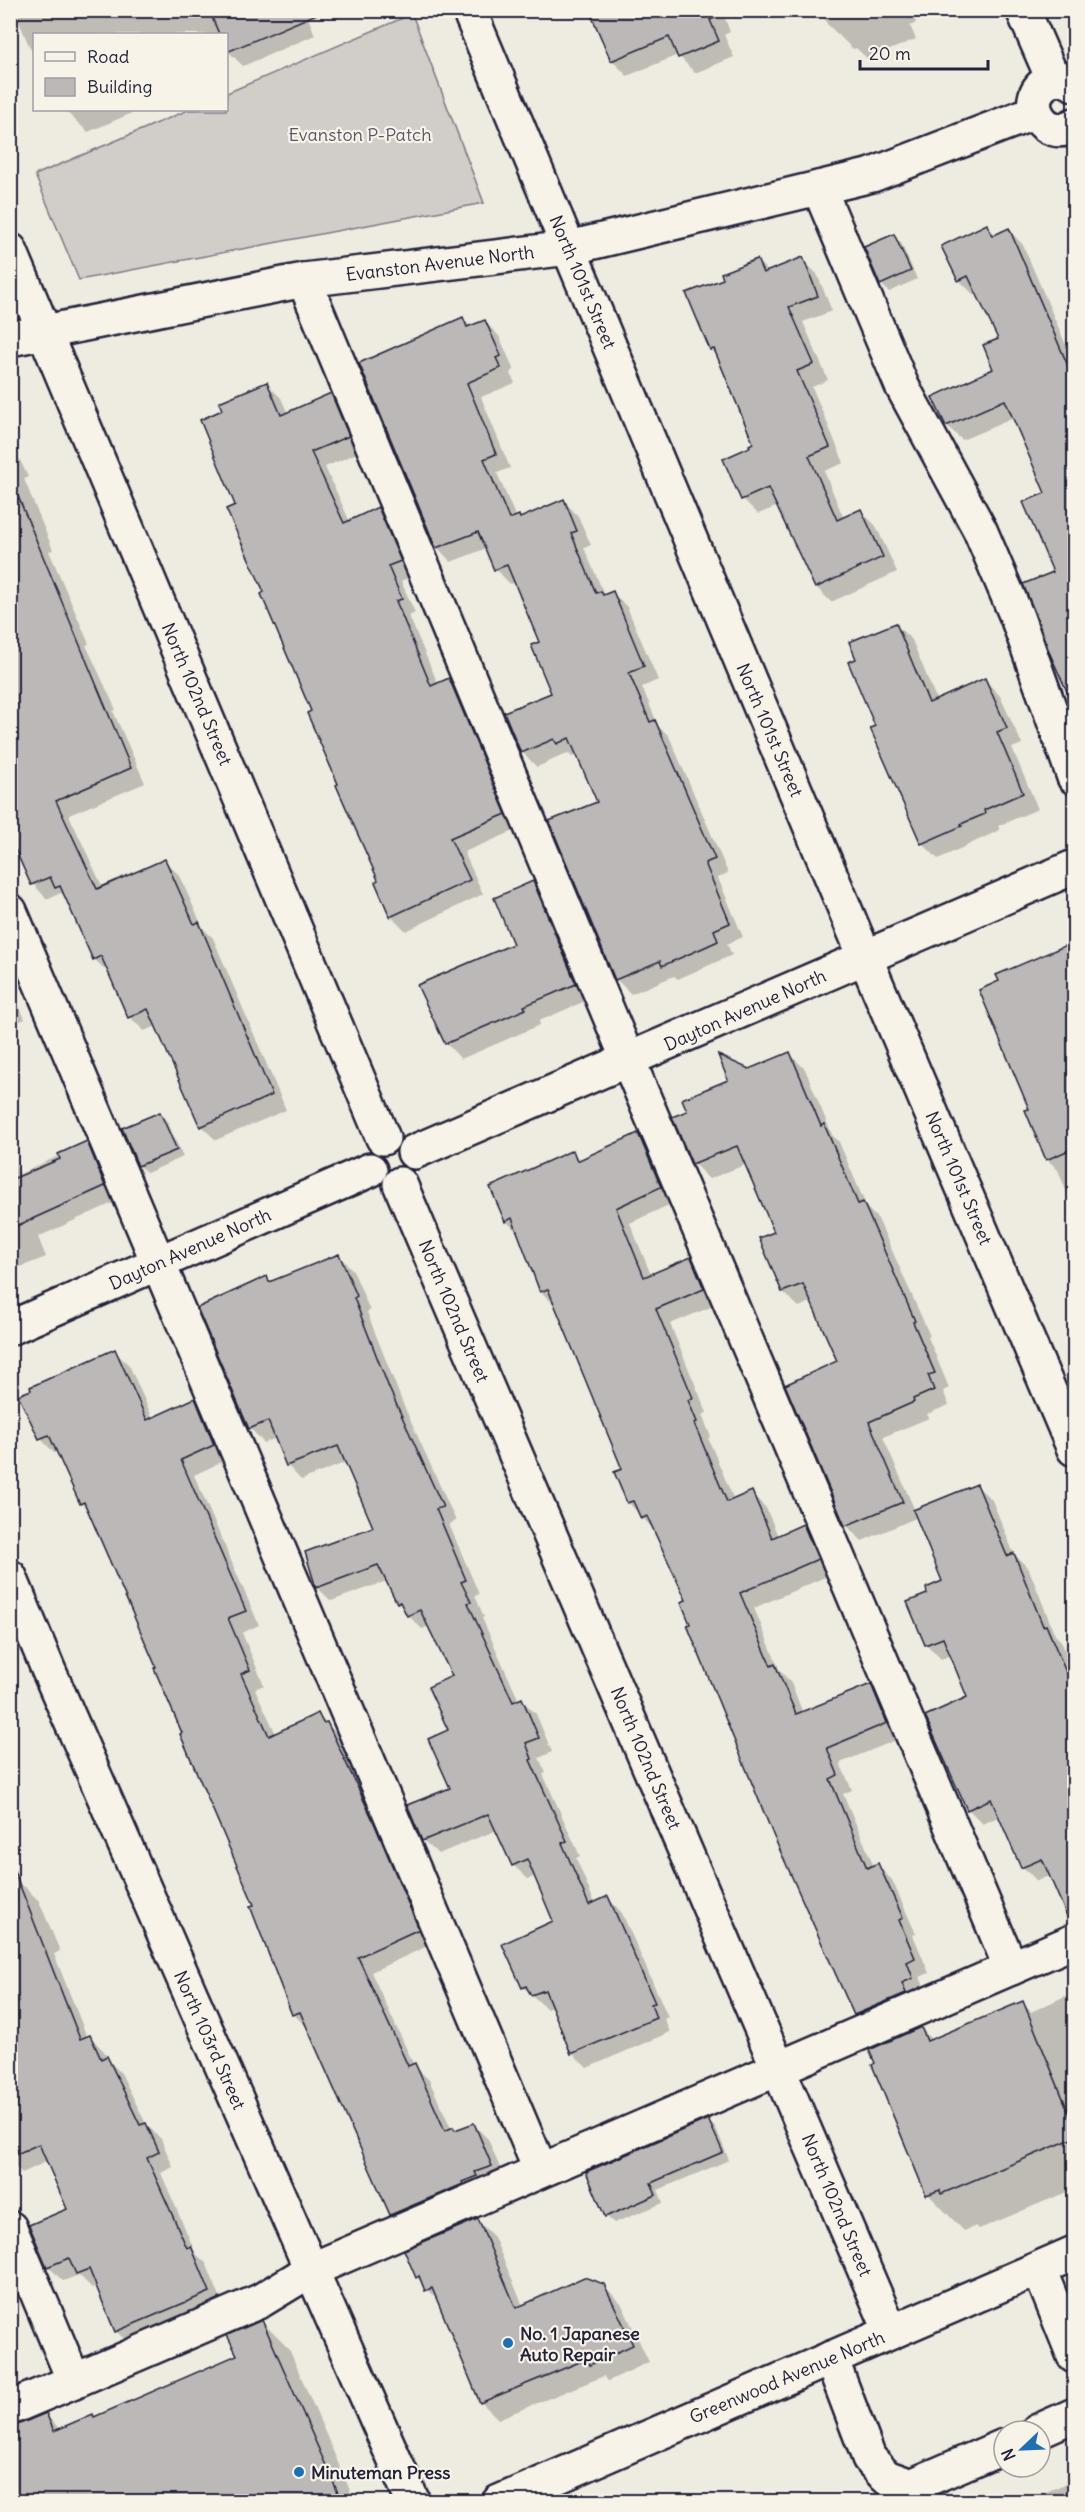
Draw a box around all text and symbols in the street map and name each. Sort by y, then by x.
legend [33,33,228,111]
scale bar [860,33,988,71]
text: 20 m [869,42,911,65]
text: Road [87,45,130,68]
text: Building [87,75,152,98]
park label: Evanston P-Patch [288,123,432,146]
street label: North 101st Street [544,212,622,352]
street label: Evanston Avenue North [345,240,535,286]
street label: North 102nd Street [157,619,237,769]
street label: North 101st Street [731,660,809,800]
street label: Dayton Avenue North [660,964,830,1056]
street label: North 101st Street [920,1108,998,1248]
street label: Dayton Avenue North [105,1203,275,1295]
street label: North 102nd Street [414,1236,494,1386]
street label: North 102nd Street [606,1683,686,1833]
street label: North 103rd Street [169,1967,251,2113]
street label: North 102nd Street [797,2130,877,2280]
place label: No. 1 Japanese Auto Repair [520,2322,640,2366]
street label: Greenwood Avenue North [686,2325,888,2429]
marker: No. 1 Japanese Auto Repair [501,2336,515,2350]
north arrow [992,2419,1052,2479]
text: N [997,2446,1020,2464]
place label: Minuteman Press [311,2461,450,2484]
marker: Minuteman Press [292,2465,306,2479]

